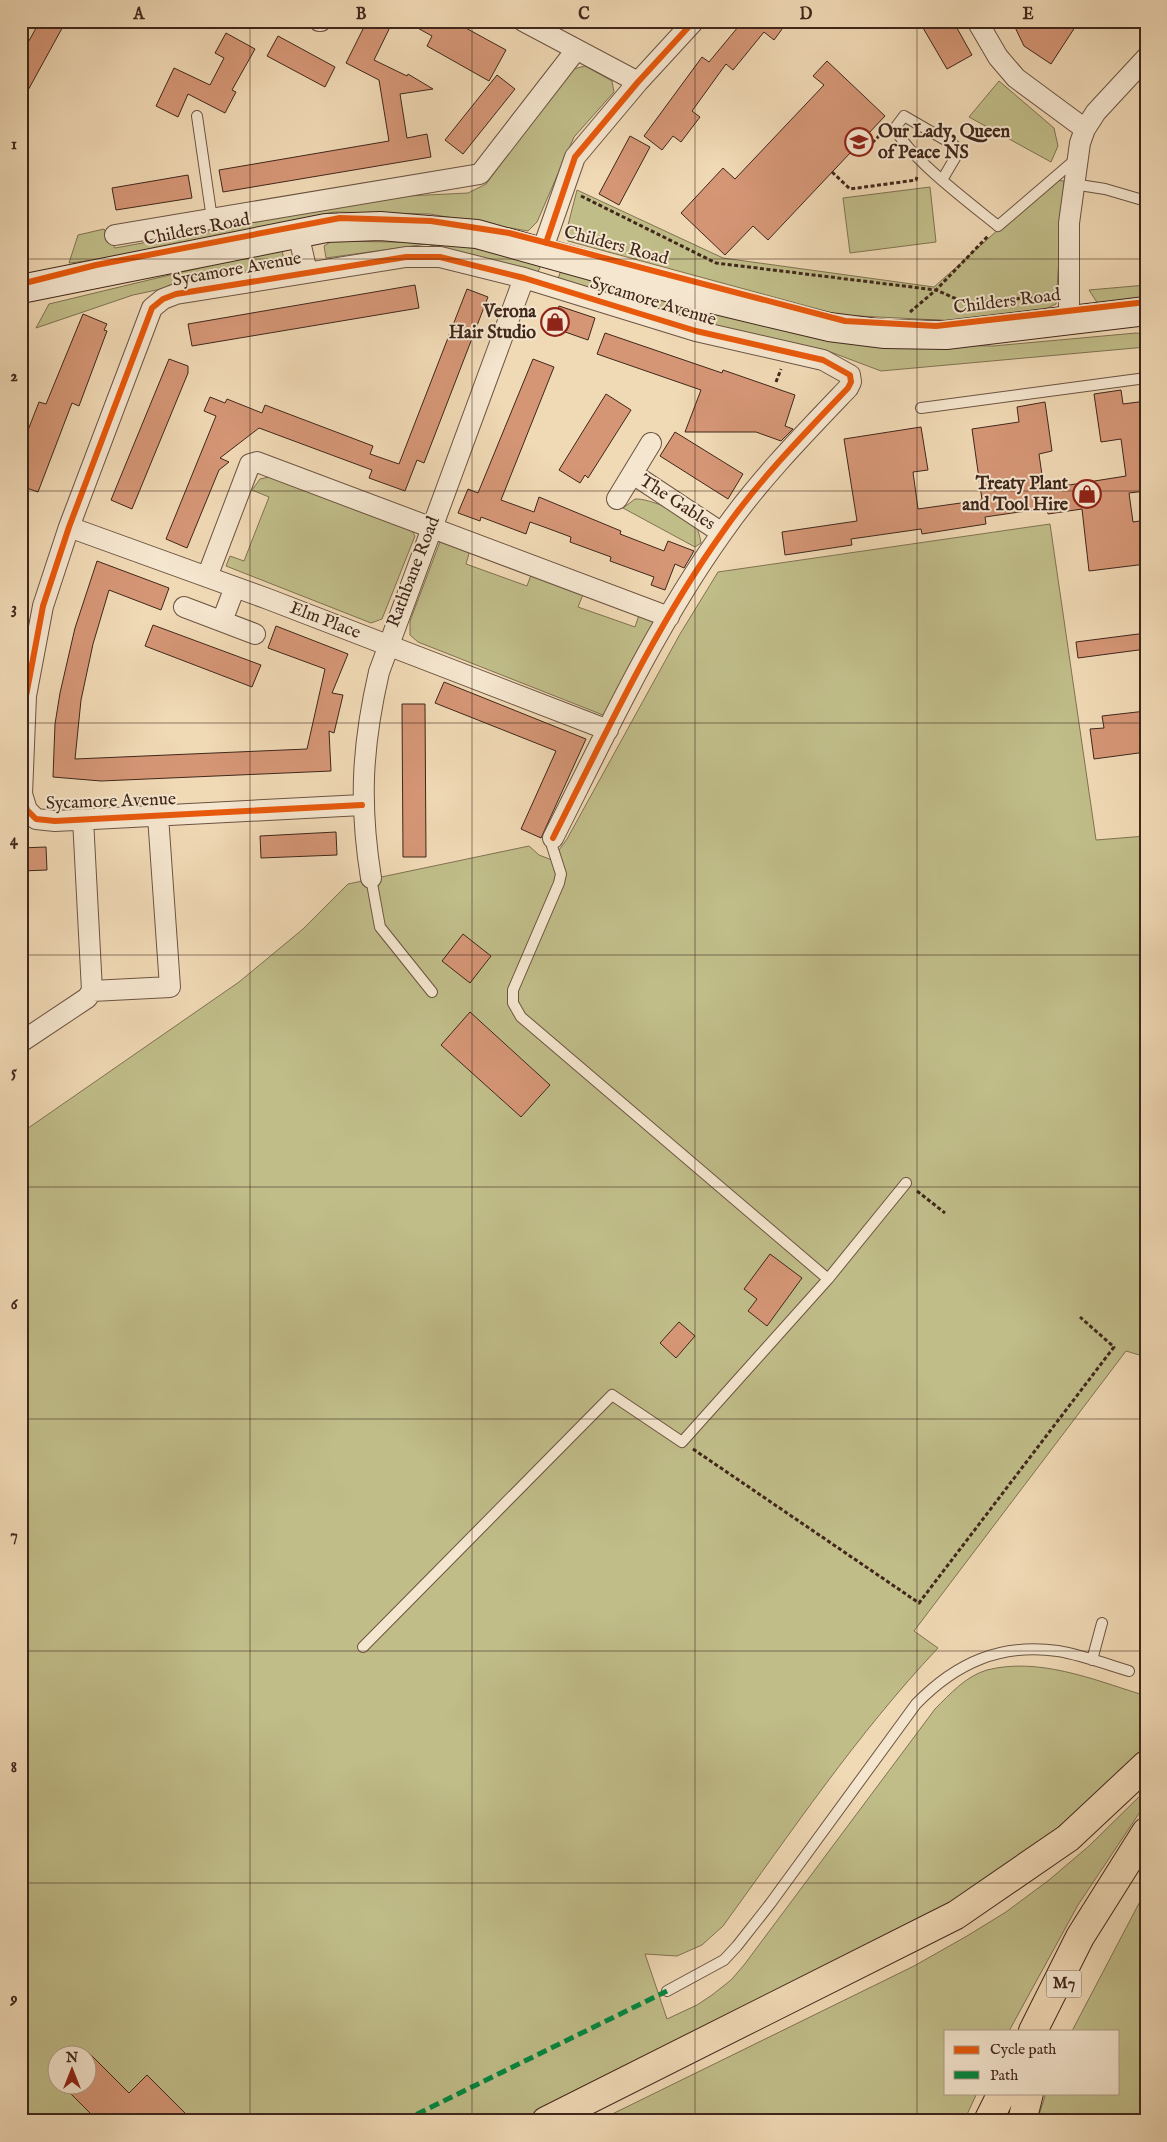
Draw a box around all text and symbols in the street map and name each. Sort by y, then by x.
text: A [133,5,146,25]
text: B [356,5,367,25]
text: C [578,5,590,25]
text: D [800,5,813,25]
text: E [1022,5,1034,25]
place label: Our Lady, Queen of Peace NS [878,121,1010,165]
school or university icon: Our Lady, Queen of Peace NS [844,127,874,157]
text: 1 [11,135,17,155]
street label: Childers Road [142,208,252,252]
street label: Childers Road [561,221,671,271]
street label: Sycamore Avenue [171,247,303,293]
street label: Sycamore Avenue [587,272,719,332]
street label: Childers Road [952,284,1062,320]
place label: Verona Hair Studio [449,301,537,345]
shop icon: Verona Hair Studio [540,307,570,337]
text: 2 [10,367,18,387]
street label: The Gables [635,470,719,536]
place label: Treaty Plant and Tool Hire [962,473,1069,517]
shop icon: Treaty Plant and Tool Hire [1072,479,1102,509]
street label: Rathbane Road [382,513,446,631]
street label: Elm Place [286,597,364,645]
text: 3 [11,599,17,619]
street label: Sycamore Avenue [45,788,177,816]
text: 4 [10,831,19,851]
text: 5 [11,1063,17,1083]
text: 6 [11,1295,19,1315]
text: 7 [10,1526,18,1546]
text: 8 [11,1758,17,1778]
road number: M7 [1046,1970,1082,1998]
text: 9 [10,1990,18,2010]
legend [944,2030,1120,2094]
text: Cycle path [990,2040,1056,2059]
north arrow [48,2044,98,2094]
text: N [65,2049,78,2067]
text: Path [990,2066,1018,2085]

